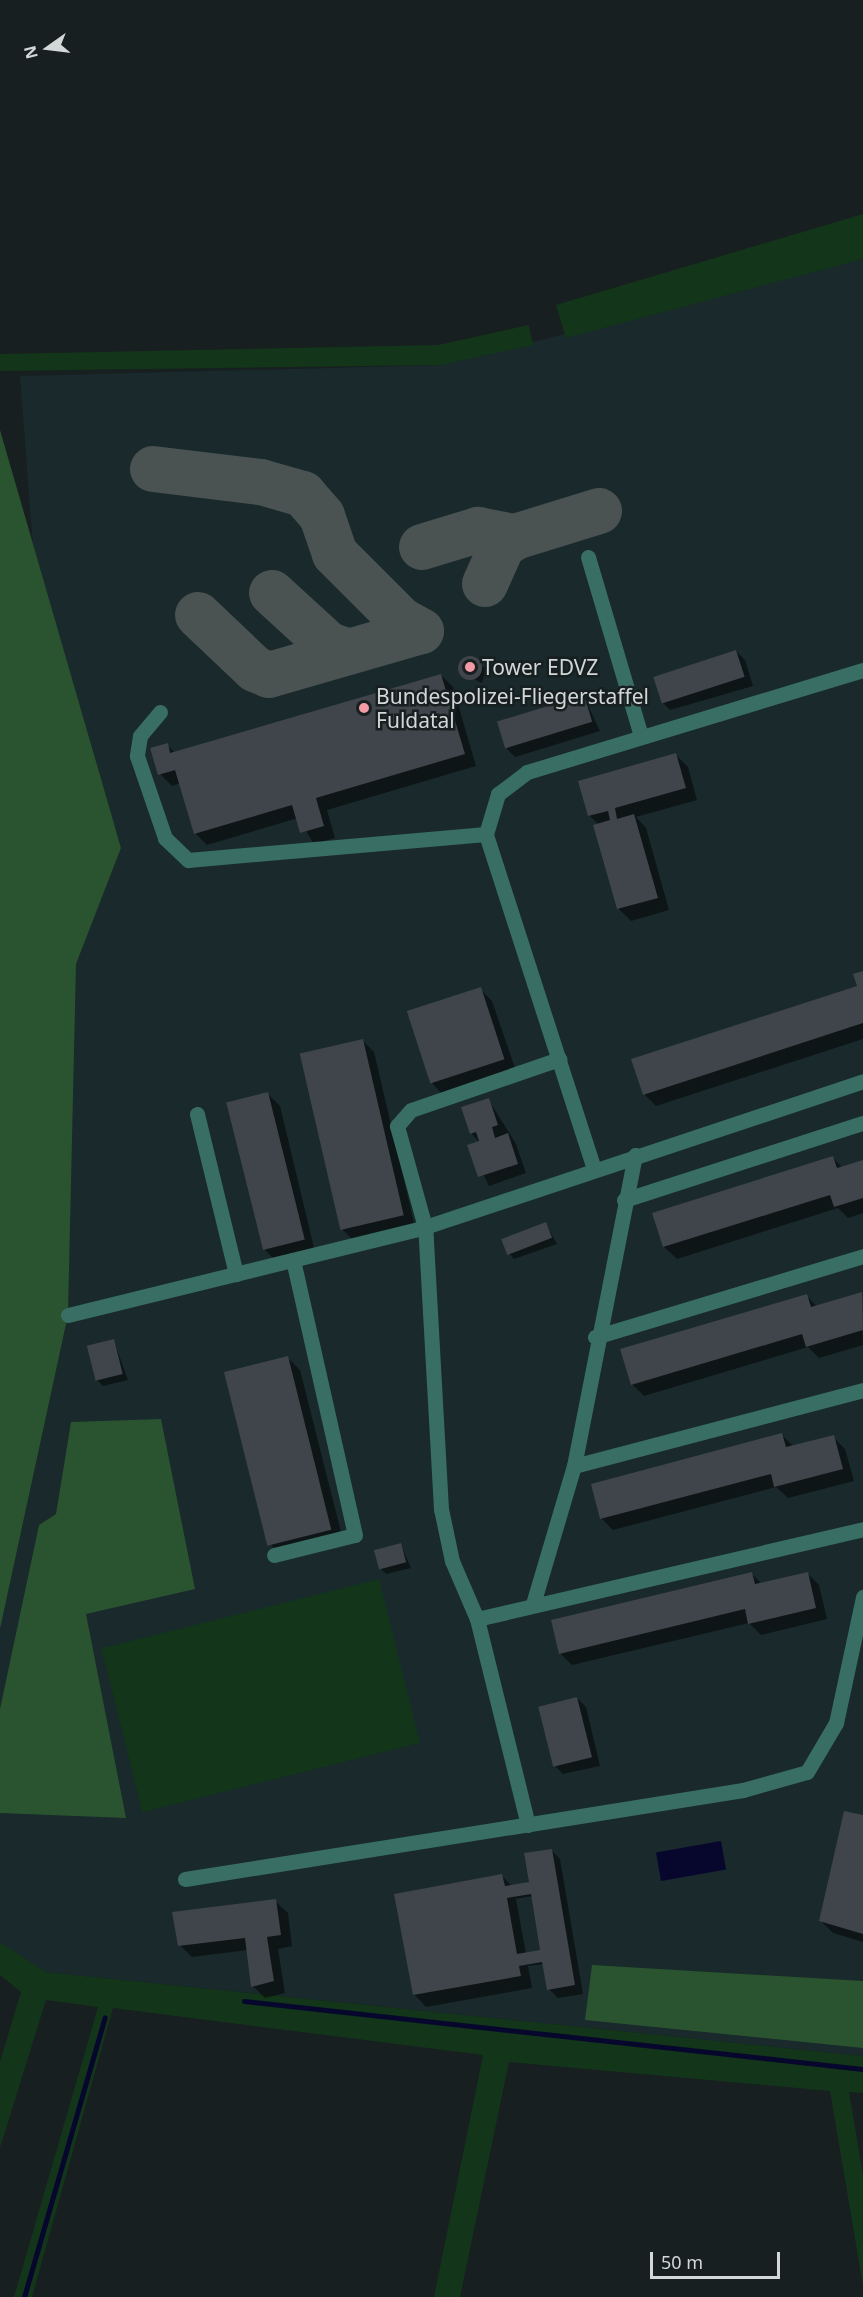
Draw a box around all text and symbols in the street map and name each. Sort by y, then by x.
north arrow [18,18,78,78]
text: N [18,43,43,61]
place label: Tower EDVZ [482,654,598,680]
marker: Tower EDVZ [463,660,477,674]
place label: Bundespolizei-Fliegerstaffel Fuldatal [376,683,649,733]
marker: Bundespolizei-Fliegerstaffel Fuldatal [357,701,371,715]
scale bar [653,2240,784,2278]
text: 50 m [661,2250,703,2274]

